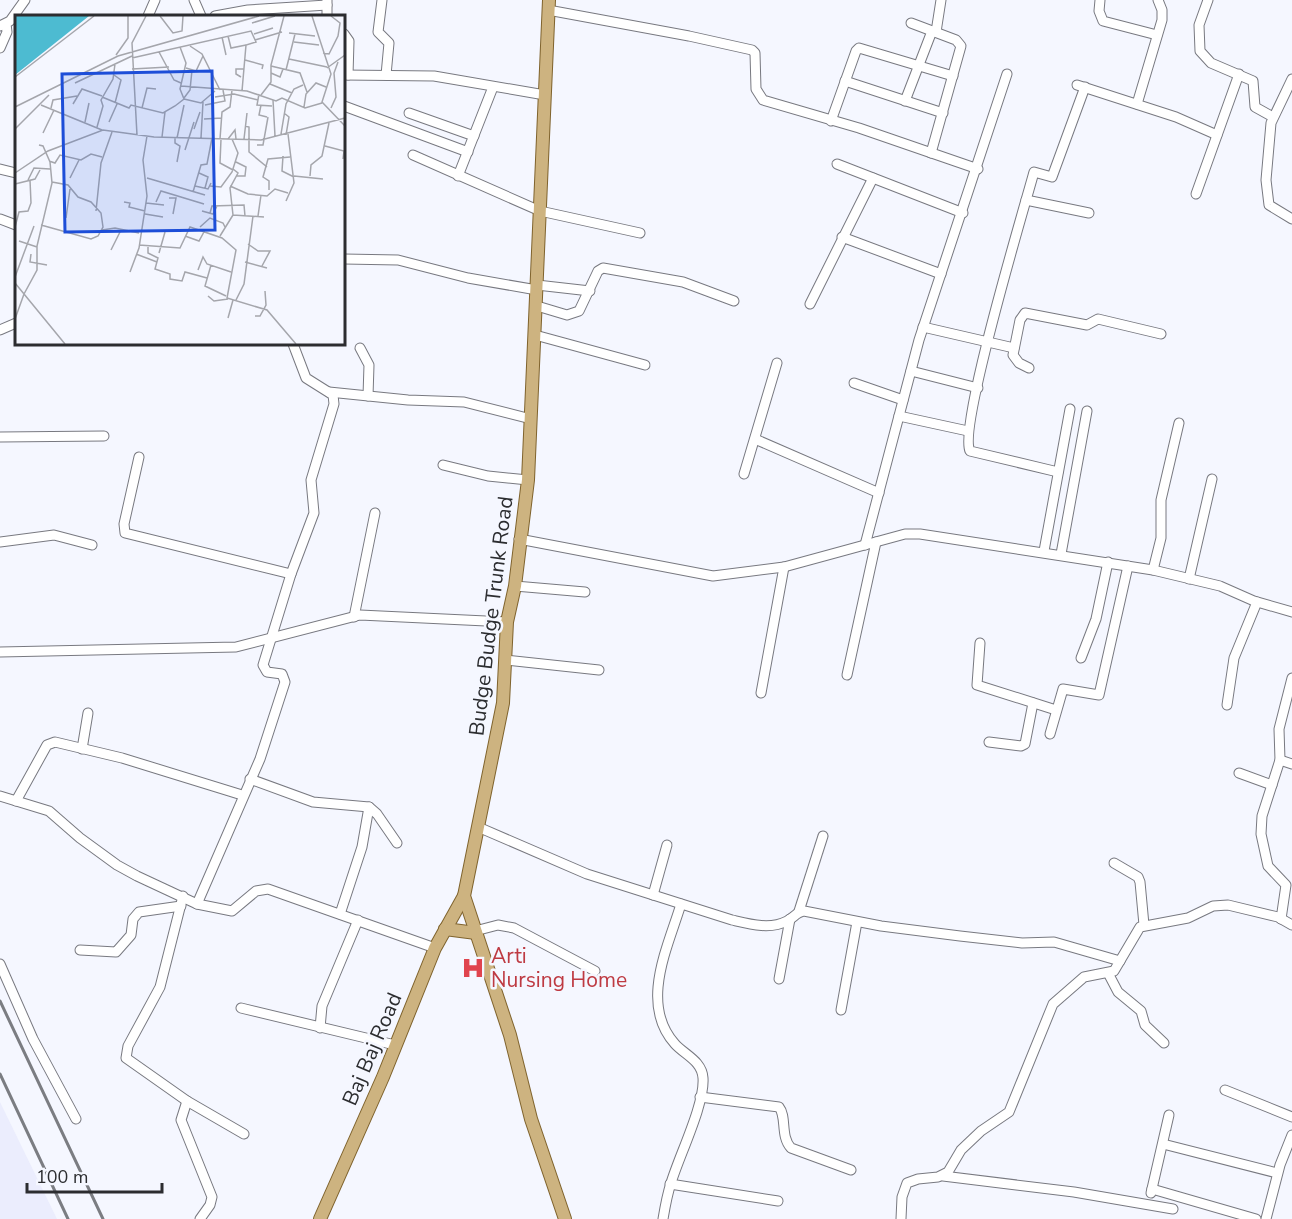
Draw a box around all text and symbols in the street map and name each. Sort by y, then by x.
inset map [15,15,345,345]
street label: Budge Budge Trunk Road [462,495,520,737]
place label: Arti Nursing Home [491,942,627,994]
hospital icon: Arti Nursing Home [460,955,486,981]
street label: Baj Baj Road [336,988,408,1110]
scale bar [27,1156,162,1194]
text: 100 m [36,1165,88,1189]

